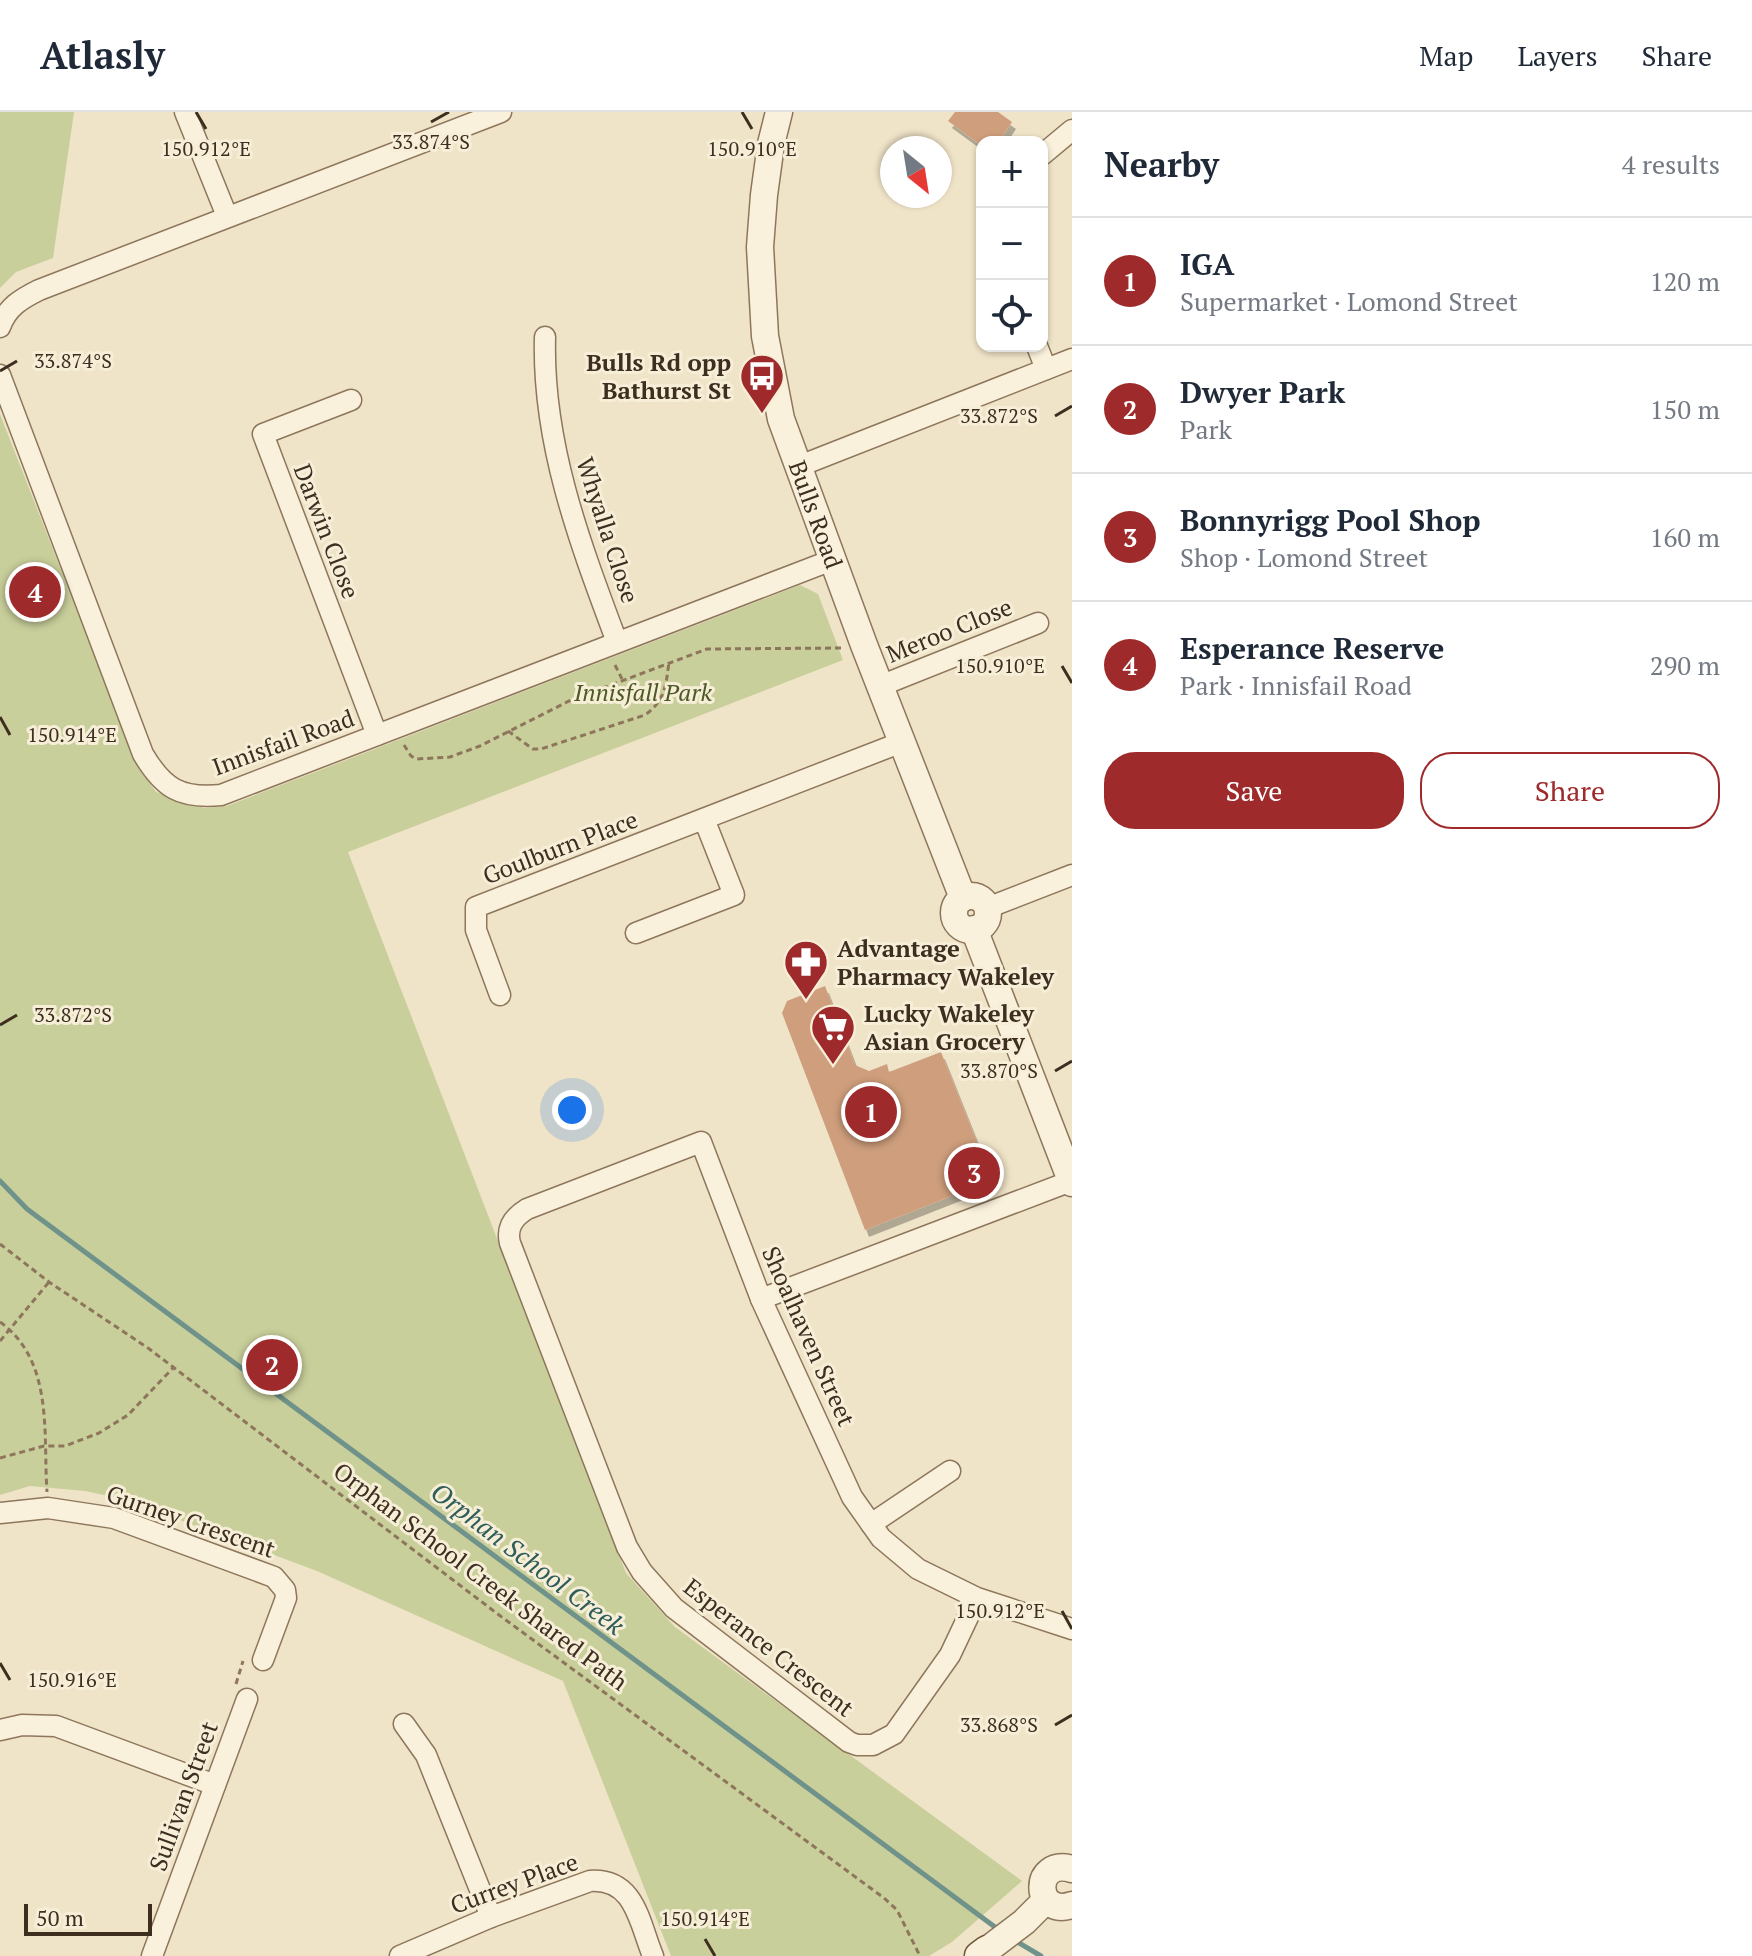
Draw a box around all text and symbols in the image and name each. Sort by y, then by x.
text: Atlasly [40,30,165,80]
text: Map [1419,37,1473,74]
text: Layers [1517,37,1598,74]
text: Share [1642,37,1712,74]
text: 33.874°S [392,128,470,155]
text: 150.912°E [161,135,251,162]
text: 150.910°E [707,135,797,162]
north arrow [880,136,952,208]
map controls [976,136,1048,352]
button: + [976,136,1048,208]
text: Nearby [1104,142,1219,187]
text: 4 results [1622,147,1720,181]
button: − [976,208,1048,280]
text: IGA [1180,244,1234,284]
text: 1 [1123,264,1137,298]
text: 120 m [1650,264,1720,298]
button: locate [976,280,1048,352]
text: Supermarket · Lomond Street [1180,284,1518,318]
place label: Bulls Rd opp Bathurst St [586,346,731,406]
text: 33.874°S [34,347,112,374]
bus stop icon: Bulls Rd opp Bathurst St [738,352,786,415]
text: Dwyer Park [1180,372,1345,412]
text: 2 [1123,392,1137,426]
text: 150 m [1650,392,1720,426]
text: 33.872°S [960,402,1038,429]
text: Park [1180,412,1232,446]
street label: Whyalla Close [569,453,647,607]
street label: Bulls Road [782,456,851,573]
street label: Darwin Close [287,459,367,603]
text: Bonnyrigg Pool Shop [1180,500,1481,540]
text: 3 [1123,520,1137,554]
text: 160 m [1650,520,1720,554]
text: Shop · Lomond Street [1180,540,1428,574]
pin: 4 [9,562,61,622]
street label: Meroo Close [881,590,1017,670]
text: Esperance Reserve [1180,628,1444,668]
text: 4 [1123,648,1137,682]
text: 290 m [1650,648,1720,682]
text: 150.910°E [955,652,1045,679]
text: Park · Innisfail Road [1180,668,1412,702]
park label: Innisfall Park [573,676,712,708]
street label: Innisfail Road [208,702,358,782]
text: 150.914°E [27,721,117,748]
button: Save [1104,752,1404,829]
button: Share [1420,752,1720,829]
street label: Goulburn Place [478,803,642,891]
place label: Advantage Pharmacy Wakeley [837,932,1055,992]
pharmacy icon: Advantage Pharmacy Wakeley [782,938,830,1001]
place label: Lucky Wakeley Asian Grocery [864,997,1035,1057]
text: 33.872°S [34,1001,112,1028]
supermarket icon: Lucky Wakeley Asian Grocery [809,1003,857,1066]
text: 33.870°S [960,1057,1038,1084]
pin: 1 [845,1082,897,1142]
your location [552,1090,592,1130]
pin: 3 [948,1143,1000,1203]
street label: Shoalhaven Street [755,1241,863,1431]
pin: 2 [246,1335,298,1395]
street label: Orphan School Creek Shared Path [327,1455,635,1697]
water label: Orphan School Creek [424,1474,632,1642]
street label: Gurney Crescent [102,1477,280,1565]
street label: Esperance Crescent [677,1571,861,1724]
text: 150.912°E [955,1597,1045,1624]
text: 150.916°E [27,1666,117,1693]
text: 33.868°S [960,1711,1038,1738]
street label: Sullivan Street [141,1717,225,1875]
street label: Currey Place [446,1845,582,1921]
scale bar [24,1900,152,1936]
text: 50 m [36,1903,84,1932]
text: 150.914°E [660,1905,750,1932]

